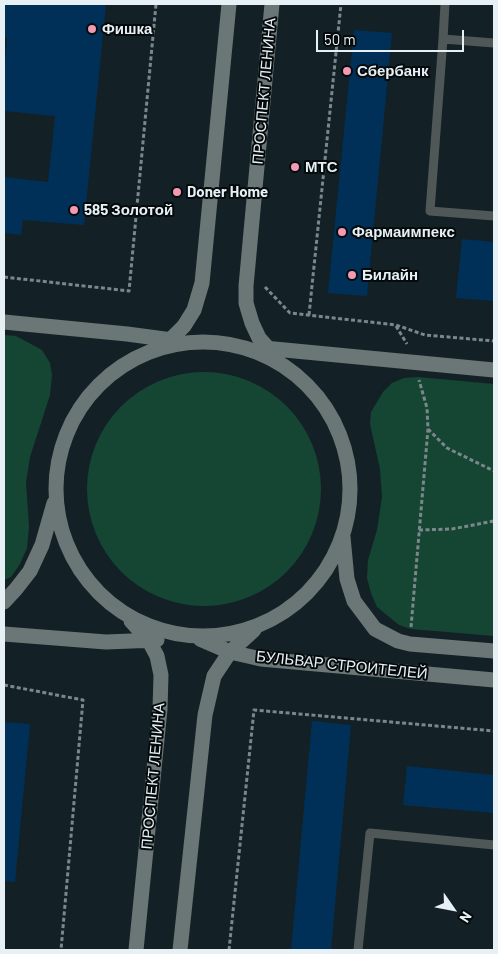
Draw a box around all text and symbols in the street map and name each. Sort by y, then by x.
street label: ПРОСПЕКТ ЛЕНИНА [249,17,279,165]
place label: Фишка [102,20,152,38]
scale bar [318,20,466,52]
marker: Фишка [86,23,98,35]
text: 50 m [324,30,356,48]
place label: Сбербанк [357,62,429,80]
marker: Сбербанк [341,65,353,77]
place label: МТС [305,158,337,176]
marker: МТС [289,161,301,173]
place label: Doner Home [187,183,268,201]
marker: Doner Home [171,186,183,198]
place label: 585 Золотой [84,201,173,219]
marker: 585 Золотой [68,204,80,216]
place label: Фармаимпекс [352,223,455,241]
marker: Фармаимпекс [336,226,348,238]
place label: Билайн [362,266,418,284]
marker: Билайн [346,269,358,281]
street label: БУЛЬВАР СТРОИТЕЛЕЙ [255,647,429,683]
street label: ПРОСПЕКТ ЛЕНИНА [138,702,168,850]
north arrow [428,884,478,934]
text: N [456,909,476,926]

